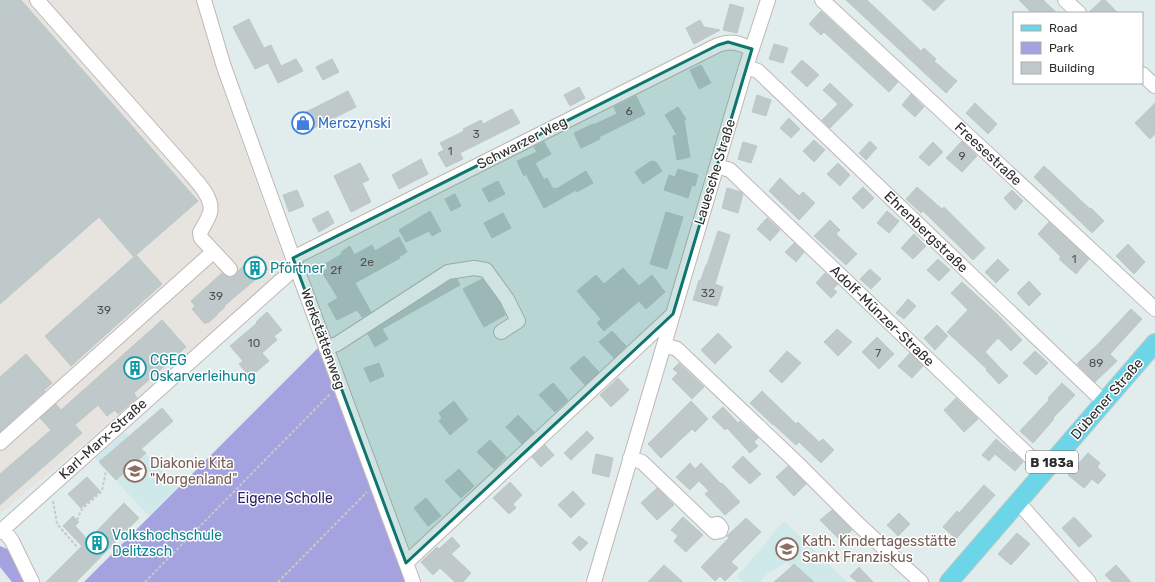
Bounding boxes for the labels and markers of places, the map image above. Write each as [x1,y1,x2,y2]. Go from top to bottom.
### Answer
shop icon: Merczynski [290,110,316,136]
place label: Merczynski [318,115,391,132]
building icon: Pförtner [242,255,268,281]
place label: Pförtner [270,260,325,277]
place label: CGEG Oskarverleihung [150,352,256,385]
building icon: CGEG Oskarverleihung [122,355,148,381]
place label: Diakonie Kita "Morgenland" [150,455,237,488]
school or university icon: Diakonie Kita "Morgenland" [122,458,148,484]
place label: Volkshochschule Delitzsch [112,527,222,560]
building icon: Volkshochschule Delitzsch [84,530,110,556]
place label: Kath. Kindertagesstätte Sankt Franziskus [802,533,956,566]
school or university icon: Kath. Kindertagesstätte Sankt Franziskus [774,536,800,562]

